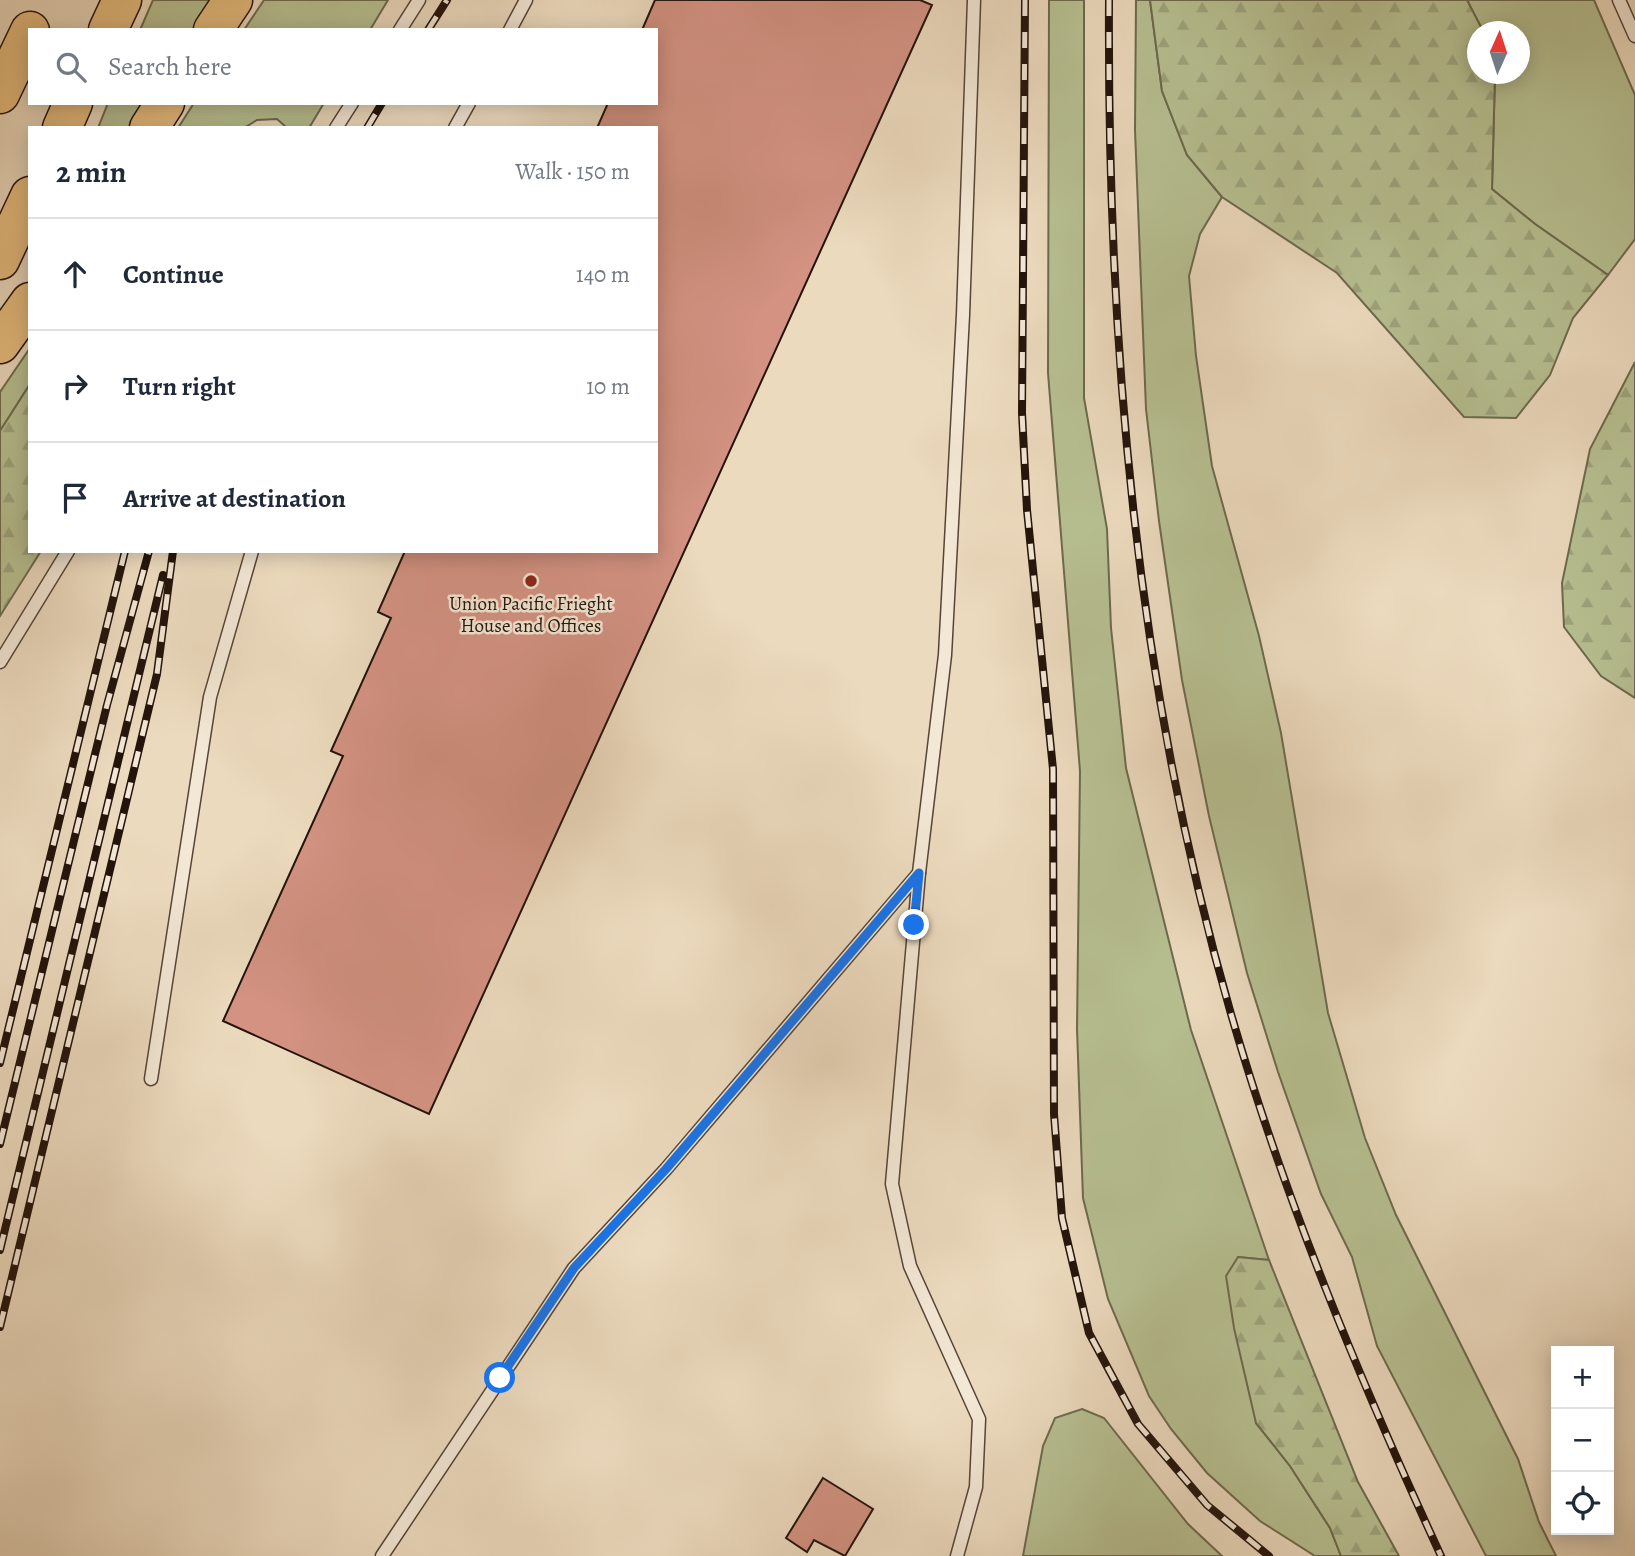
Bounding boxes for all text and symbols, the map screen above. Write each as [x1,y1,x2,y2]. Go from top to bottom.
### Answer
north arrow [1467,21,1530,84]
search box [28,28,658,105]
icon: search [52,48,90,86]
text: Search here [108,49,232,84]
text: 2 min [56,152,126,192]
text: Walk · 150 m [515,156,630,187]
icon: ahead [56,255,94,293]
text: Continue [123,257,224,292]
text: 140 m [576,259,630,290]
icon: right [56,367,94,405]
text: Turn right [123,369,236,404]
text: 10 m [586,371,630,402]
icon: arrive [56,479,94,517]
text: Arrive at destination [123,481,346,516]
marker: Union Pacific Frieght House and Offices [523,573,539,589]
place label: Union Pacific Frieght House and Offices [449,591,613,639]
route end [898,909,929,940]
map controls [1551,1346,1614,1535]
button: + [1551,1346,1614,1409]
route start [484,1362,515,1393]
button: − [1551,1409,1614,1472]
button: locate [1551,1472,1614,1535]

